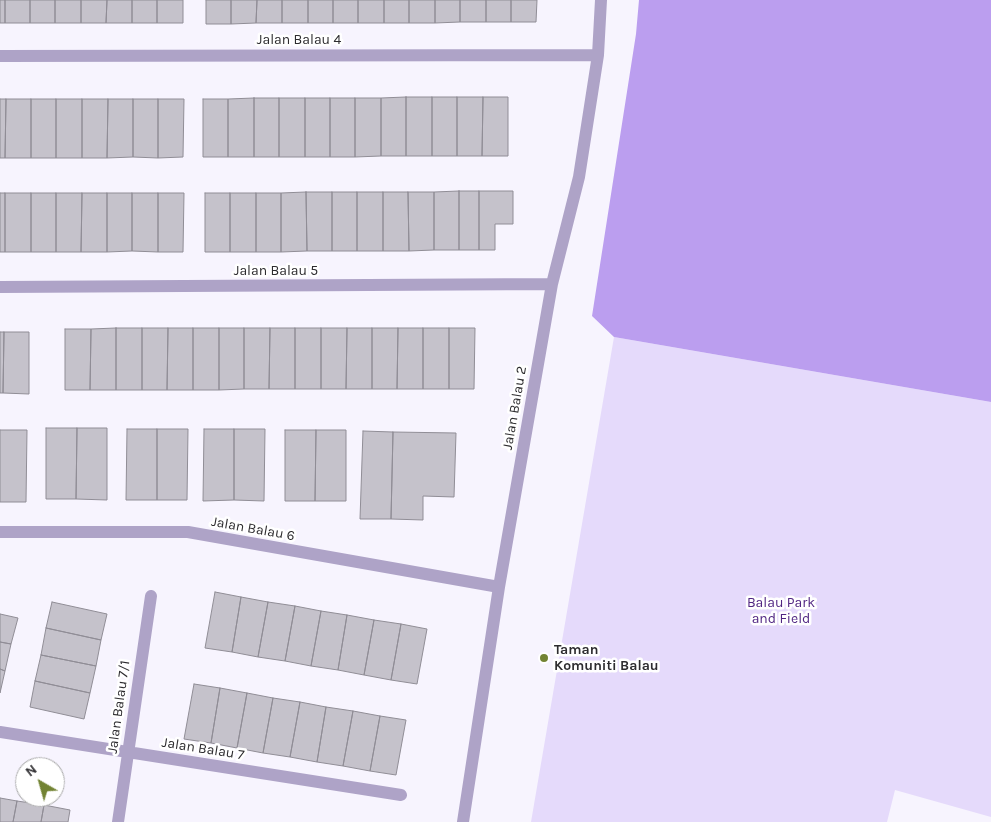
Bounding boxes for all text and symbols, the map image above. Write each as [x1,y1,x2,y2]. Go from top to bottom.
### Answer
street label: Jalan Balau 4 [257,32,341,48]
street label: Jalan Balau 5 [234,263,318,279]
street label: Jalan Balau 2 [499,365,531,451]
street label: Jalan Balau 6 [210,513,296,545]
park label: Balau Park and Field [747,595,815,628]
place label: Taman Komuniti Balau [554,642,659,674]
marker: Taman Komuniti Balau [538,652,550,664]
street label: Jalan Balau 7/1 [104,659,134,755]
street label: Jalan Balau 7 [161,734,245,764]
north arrow [15,757,65,807]
text: N [22,761,40,780]

